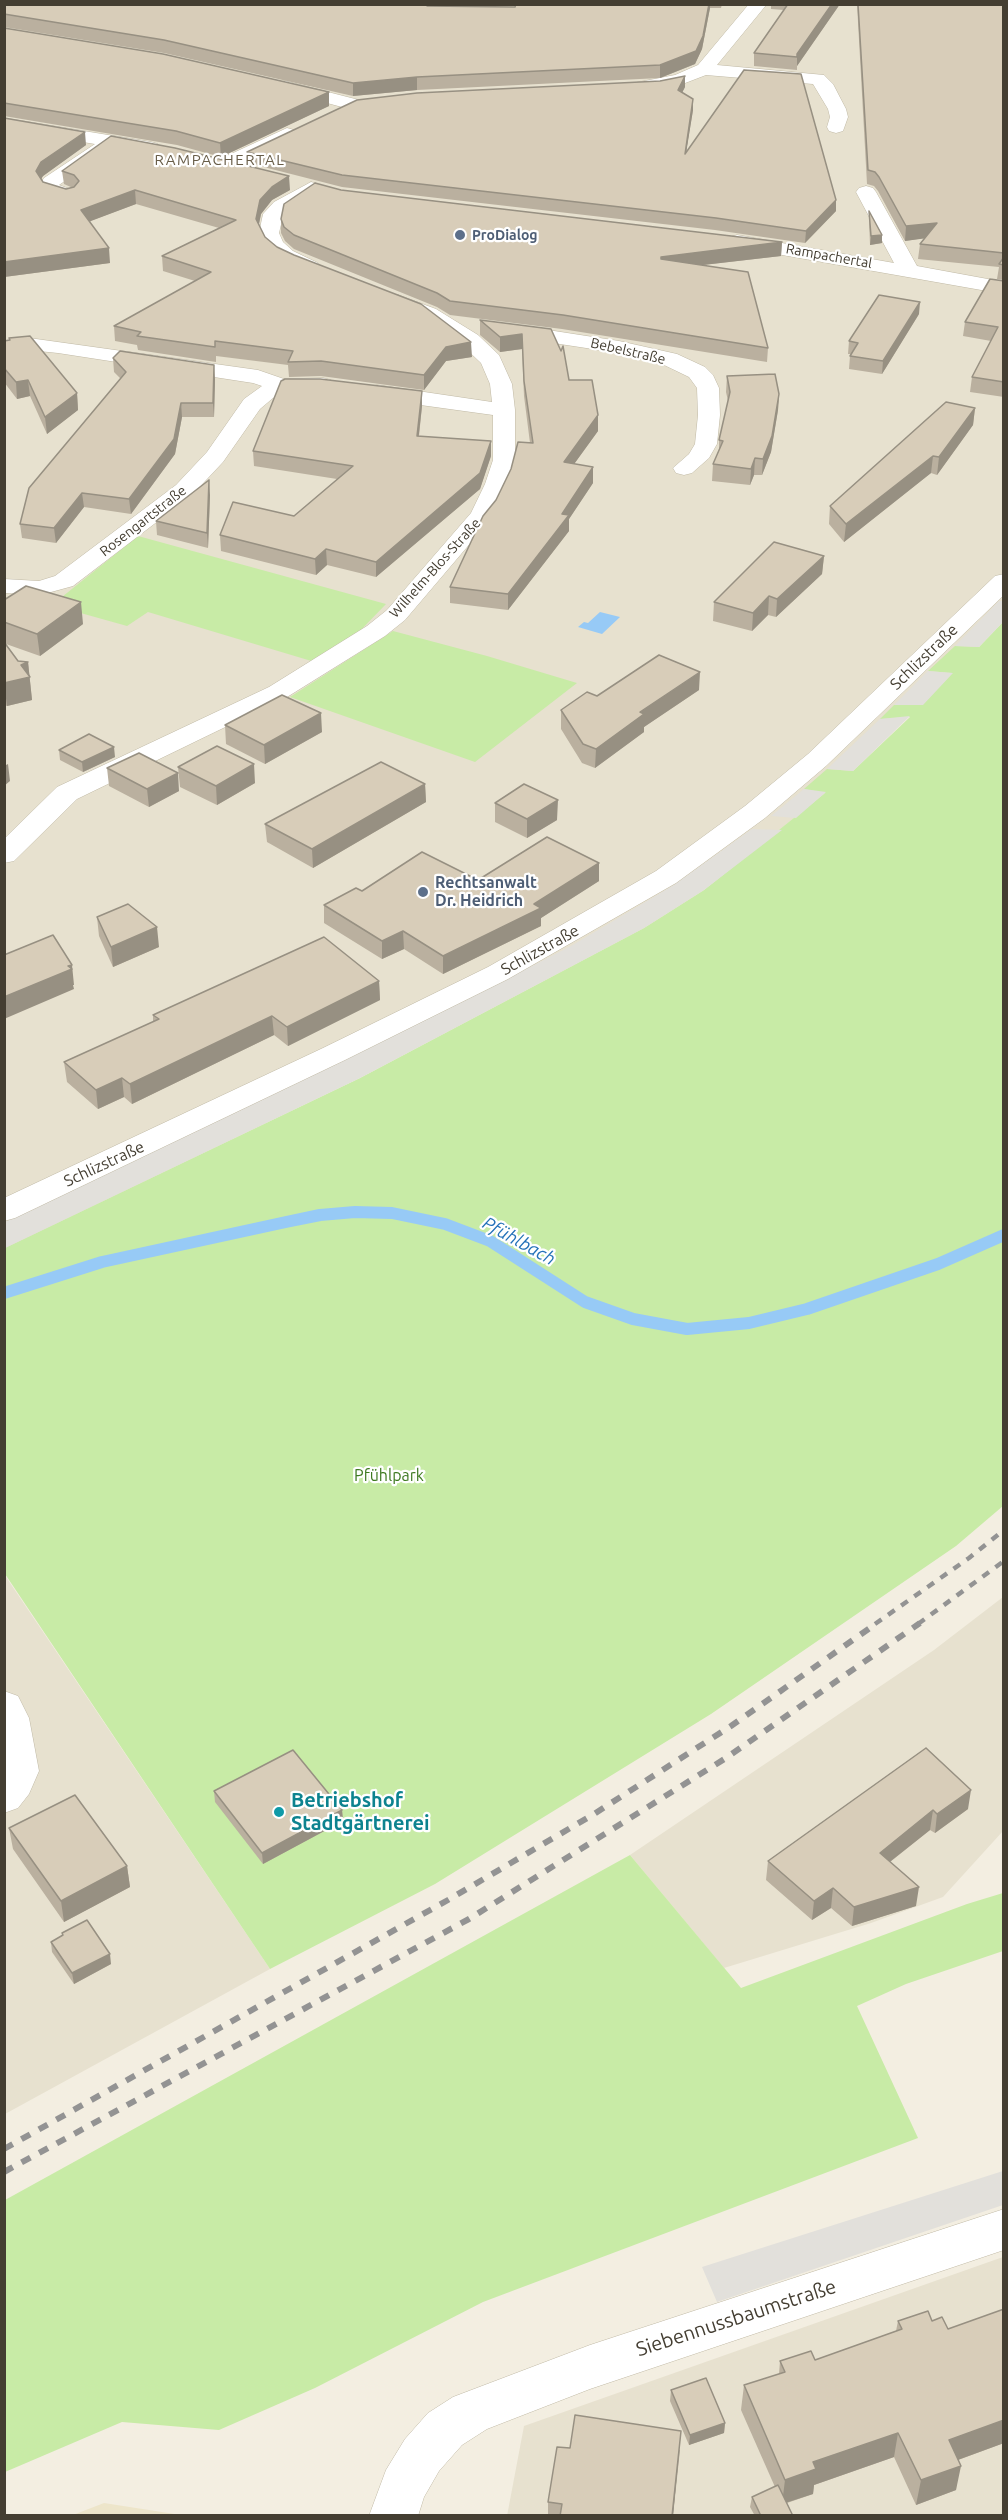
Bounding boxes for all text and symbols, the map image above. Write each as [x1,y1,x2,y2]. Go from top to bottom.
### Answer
district label: RAMPACHERTAL [155,151,285,169]
place label: ProDialog [472,227,538,243]
marker: ProDialog [453,228,467,242]
street label: Rampachertal [785,240,873,272]
street label: Bebelstraße [589,334,667,368]
street label: Rosengartstraße [96,482,190,560]
street label: Wilhelm-Blos-Straße [386,515,484,621]
street label: Schlizstraße [886,620,962,694]
place label: Rechtsanwalt Dr. Heidrich [435,873,537,911]
marker: Rechtsanwalt Dr. Heidrich [416,885,430,899]
street label: Schlizstraße [498,921,582,979]
street label: Schlizstraße [61,1137,147,1191]
water label: Pfühlbach [479,1212,559,1270]
park label: Pfühlpark [354,1466,424,1486]
place label: Betriebshof Stadtgärtnerei [291,1788,430,1835]
marker: Betriebshof Stadtgärtnerei [272,1805,286,1819]
street label: Siebennussbaumstraße [633,2274,839,2362]

